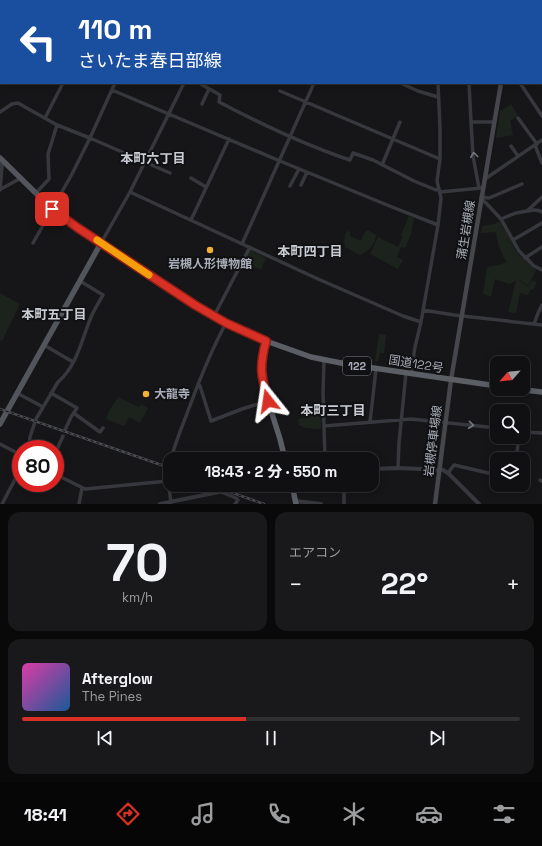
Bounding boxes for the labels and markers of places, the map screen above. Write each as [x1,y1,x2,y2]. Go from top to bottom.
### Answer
pin [35,192,69,226]
marker: 岩槻人形博物館 [205,245,215,255]
place label: 岩槻人形博物館 [168,256,252,272]
place label: 大龍寺 [154,386,190,402]
marker: 大龍寺 [141,389,151,399]

